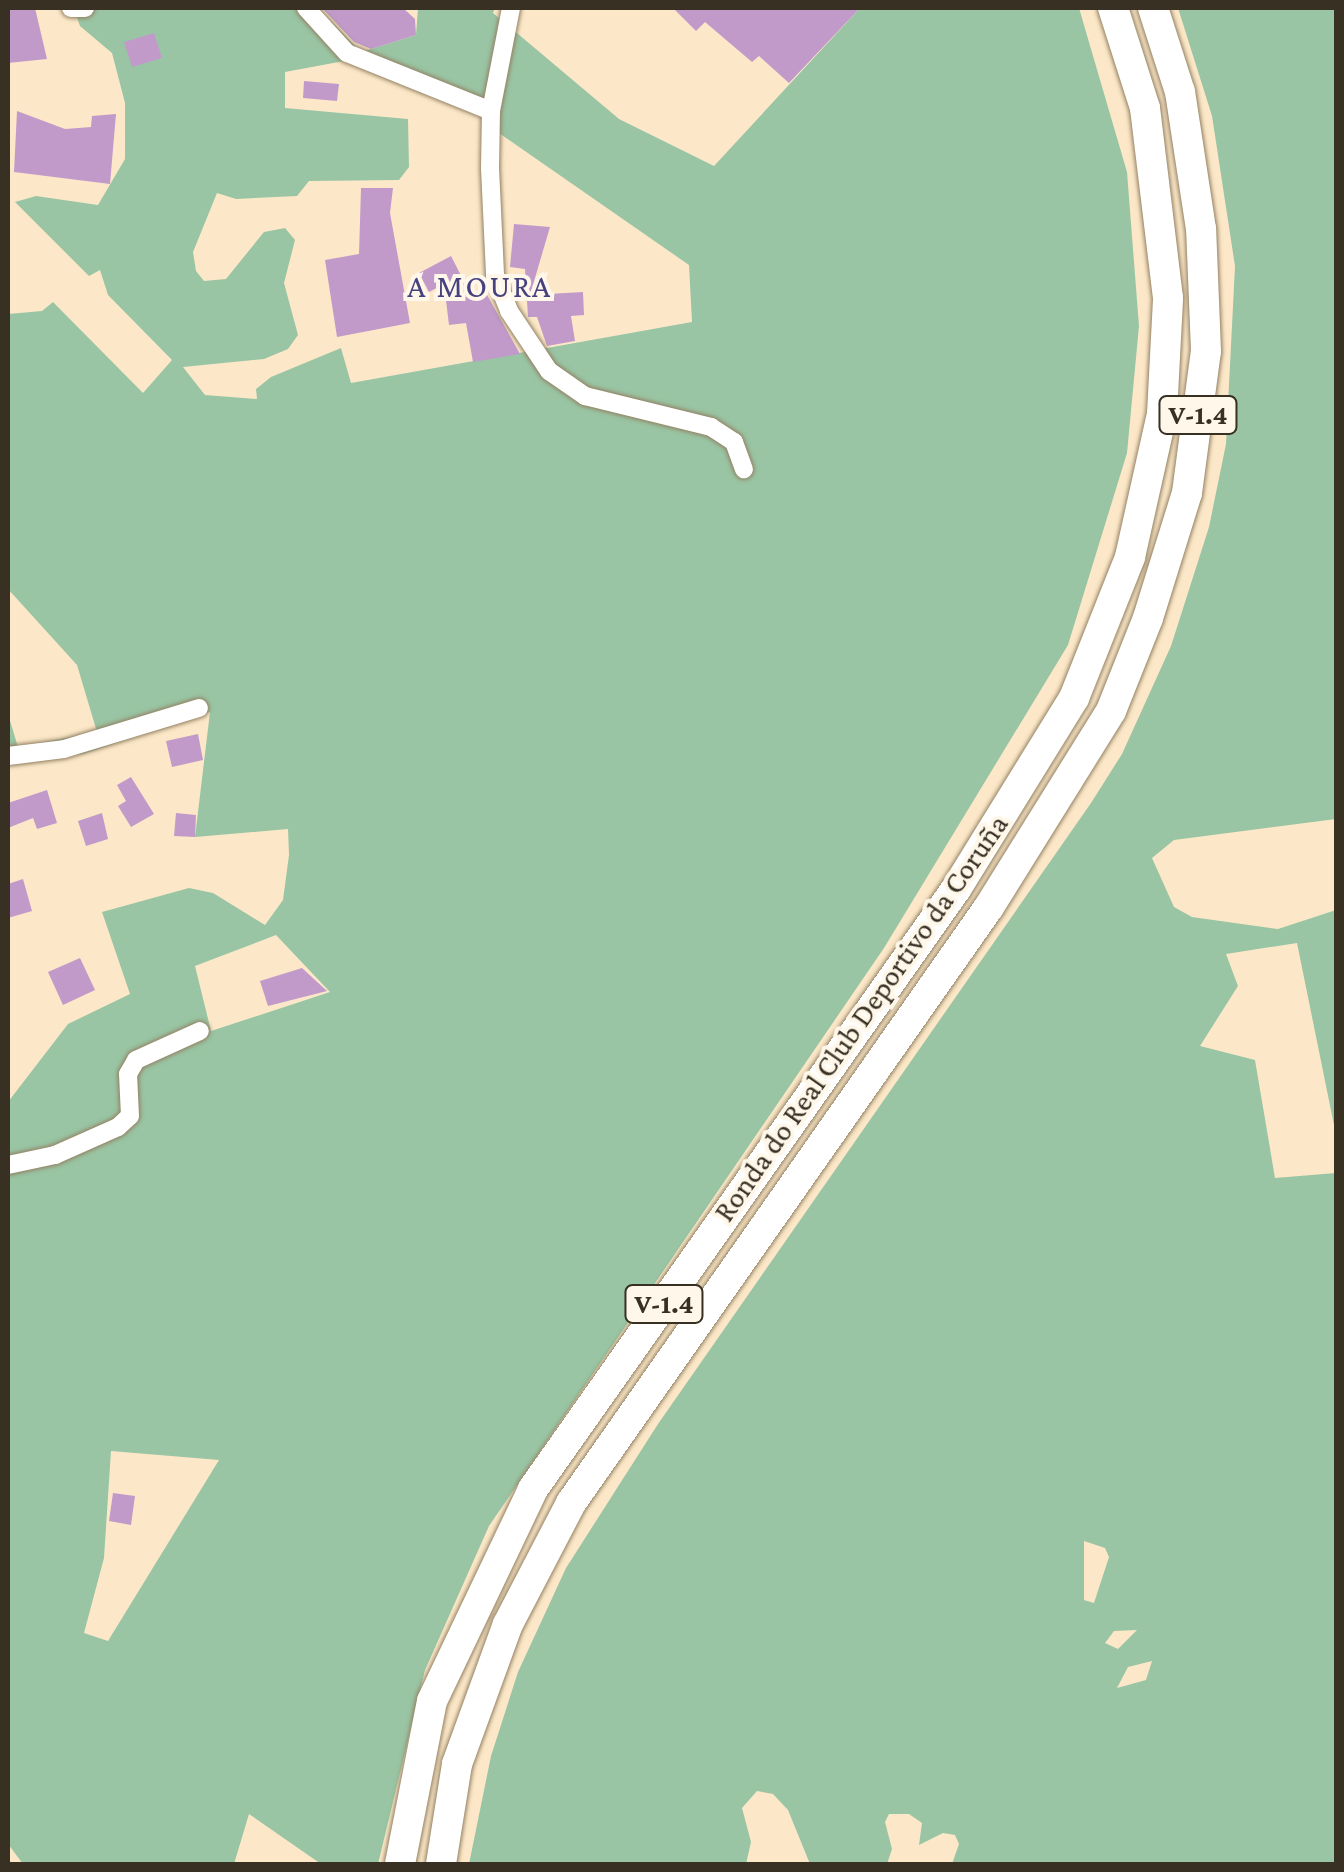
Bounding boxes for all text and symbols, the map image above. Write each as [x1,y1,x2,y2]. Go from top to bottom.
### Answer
district label: A MOURA [407,267,553,305]
road number: V-1.4 [1158,392,1238,438]
street label: Ronda do Real Club Deportivo da Coruña [706,807,1016,1229]
road number: V-1.4 [624,1281,704,1327]

